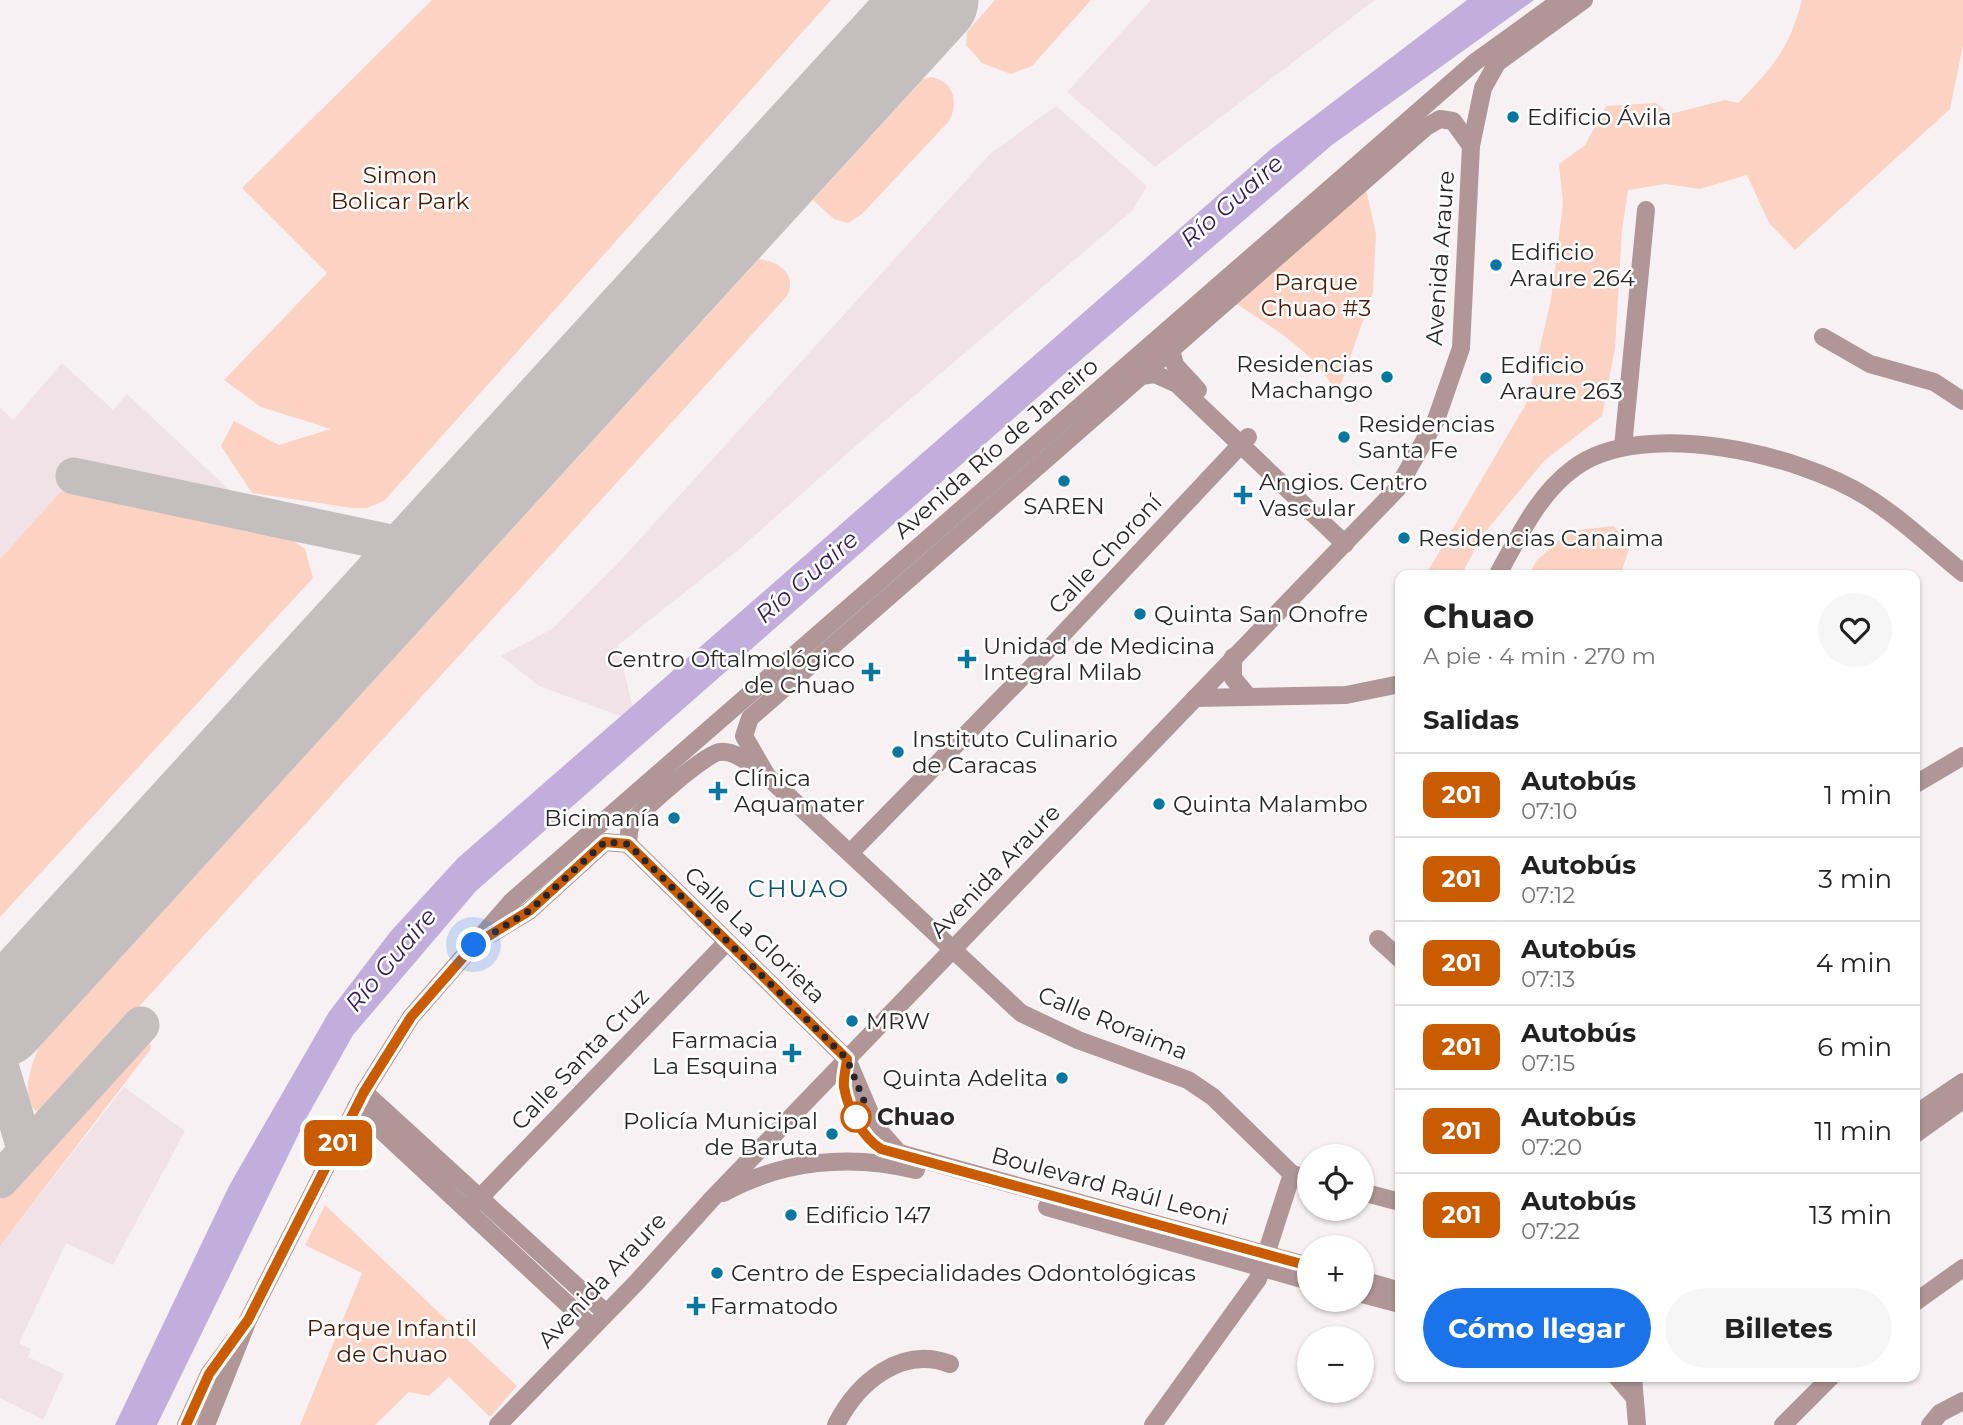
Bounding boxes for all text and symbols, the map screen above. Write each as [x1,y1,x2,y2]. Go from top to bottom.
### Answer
place label: Edificio Ávila [1527,103,1672,131]
marker: Edificio Ávila [1505,109,1521,125]
water label: Río Guaire [1174,148,1289,253]
park label: Simon Bolicar Park [331,161,469,215]
street label: Avenida Araure [1420,170,1460,346]
place label: Edificio Araure 264 [1510,238,1635,292]
marker: Edificio Araure 264 [1488,257,1504,273]
park label: Parque Chuao #3 [1261,268,1371,322]
place label: Residencias Machango [1236,350,1373,404]
place label: Edificio Araure 263 [1500,351,1623,405]
street label: Avenida Río de Janeiro [888,352,1104,544]
marker: Residencias Machango [1379,369,1395,385]
marker: Edificio Araure 263 [1478,370,1494,386]
place label: Residencias Santa Fe [1358,410,1495,464]
marker: Residencias Santa Fe [1336,429,1352,445]
place label: Angios. Centro Vascular [1259,468,1427,522]
marker: SAREN [1056,473,1072,489]
marker: Angios. Centro Vascular [1233,485,1253,505]
street label: Calle Choroní [1042,488,1168,620]
place label: SAREN [1023,492,1105,520]
water label: Río Guaire [749,524,864,629]
place label: Residencias Canaima [1418,524,1664,552]
marker: Residencias Canaima [1396,530,1412,546]
button: heart [1818,593,1892,667]
text: Chuao [1423,596,1534,636]
place label: Quinta San Onofre [1154,600,1368,628]
marker: Quinta San Onofre [1132,606,1148,622]
place label: Unidad de Medicina Integral Milab [983,632,1215,686]
text: A pie · 4 min · 270 m [1423,642,1656,670]
place label: Centro Oftalmológico de Chuao [607,645,855,699]
marker: Unidad de Medicina Integral Milab [957,649,977,669]
marker: Centro Oftalmológico de Chuao [861,662,881,682]
text: Salidas [1423,704,1519,736]
place label: Instituto Culinario de Caracas [912,725,1118,779]
marker: Instituto Culinario de Caracas [890,744,906,760]
place label: Clínica Aquamater [734,764,865,818]
text: Autobús [1521,765,1636,797]
text: 1 min [1824,779,1892,811]
text: 201 [1442,780,1481,809]
marker: Clínica Aquamater [708,781,728,801]
place label: Quinta Malambo [1173,790,1368,818]
marker: Quinta Malambo [1151,796,1167,812]
text: 07:10 [1521,797,1578,825]
street label: Avenida Araure [924,798,1066,944]
place label: Bicimanía [544,804,660,832]
marker: Bicimanía [666,810,682,826]
text: Autobús [1521,849,1636,881]
street label: Calle La Glorieta [679,861,831,1009]
text: 3 min [1818,863,1892,895]
text: 201 [1442,864,1481,893]
district label: CHUAO [748,874,850,903]
text: 07:12 [1521,881,1575,909]
water label: Río Guaire [339,902,442,1017]
your location [456,927,491,962]
text: Autobús [1521,933,1636,965]
text: 4 min [1816,947,1892,979]
text: 201 [1442,948,1481,977]
text: 07:13 [1521,965,1575,993]
street label: Calle Roraima [1034,980,1192,1066]
street label: Calle Santa Cruz [505,982,655,1136]
place label: MRW [866,1007,930,1035]
marker: MRW [844,1013,860,1029]
text: Autobús [1521,1017,1636,1049]
place label: Farmacia La Esquina [652,1026,778,1080]
text: 6 min [1817,1031,1892,1063]
text: 201 [1442,1032,1481,1061]
marker: Farmacia La Esquina [784,1045,800,1061]
text: 07:15 [1521,1049,1575,1077]
place label: Quinta Adelita [883,1064,1048,1092]
marker: Quinta Adelita [1054,1070,1070,1086]
text: Autobús [1521,1101,1636,1133]
marker: Chuao [841,1102,871,1132]
place label: Chuao [877,1103,955,1131]
place label: Policía Municipal de Baruta [623,1107,818,1161]
text: 11 min [1814,1115,1892,1147]
text: 201 [1442,1116,1481,1145]
line badge: 201 [298,1120,378,1166]
marker: Policía Municipal de Baruta [824,1126,840,1142]
text: 201 [318,1128,358,1157]
text: 07:20 [1521,1133,1582,1161]
street label: Boulevard Raúl Leoni [988,1141,1232,1231]
map controls [1297,1144,1374,1403]
button: locate [1297,1144,1374,1221]
text: Autobús [1521,1185,1636,1217]
text: 13 min [1809,1199,1892,1231]
text: 201 [1442,1200,1481,1229]
place label: Edificio 147 [805,1201,931,1229]
street label: Avenida Araure [532,1206,672,1354]
marker: Edificio 147 [783,1207,799,1223]
text: 07:22 [1521,1217,1580,1245]
button: + [1297,1235,1374,1312]
place label: Centro de Especialidades Odontológicas [731,1259,1196,1287]
marker: Centro de Especialidades Odontológicas [709,1265,725,1281]
button: Cómo llegar [1423,1288,1651,1368]
button: Billetes [1665,1288,1892,1368]
place label: Farmatodo [710,1292,838,1320]
marker: Farmatodo [688,1298,704,1314]
park label: Parque Infantil de Chuao [307,1314,477,1368]
button: − [1297,1326,1374,1403]

